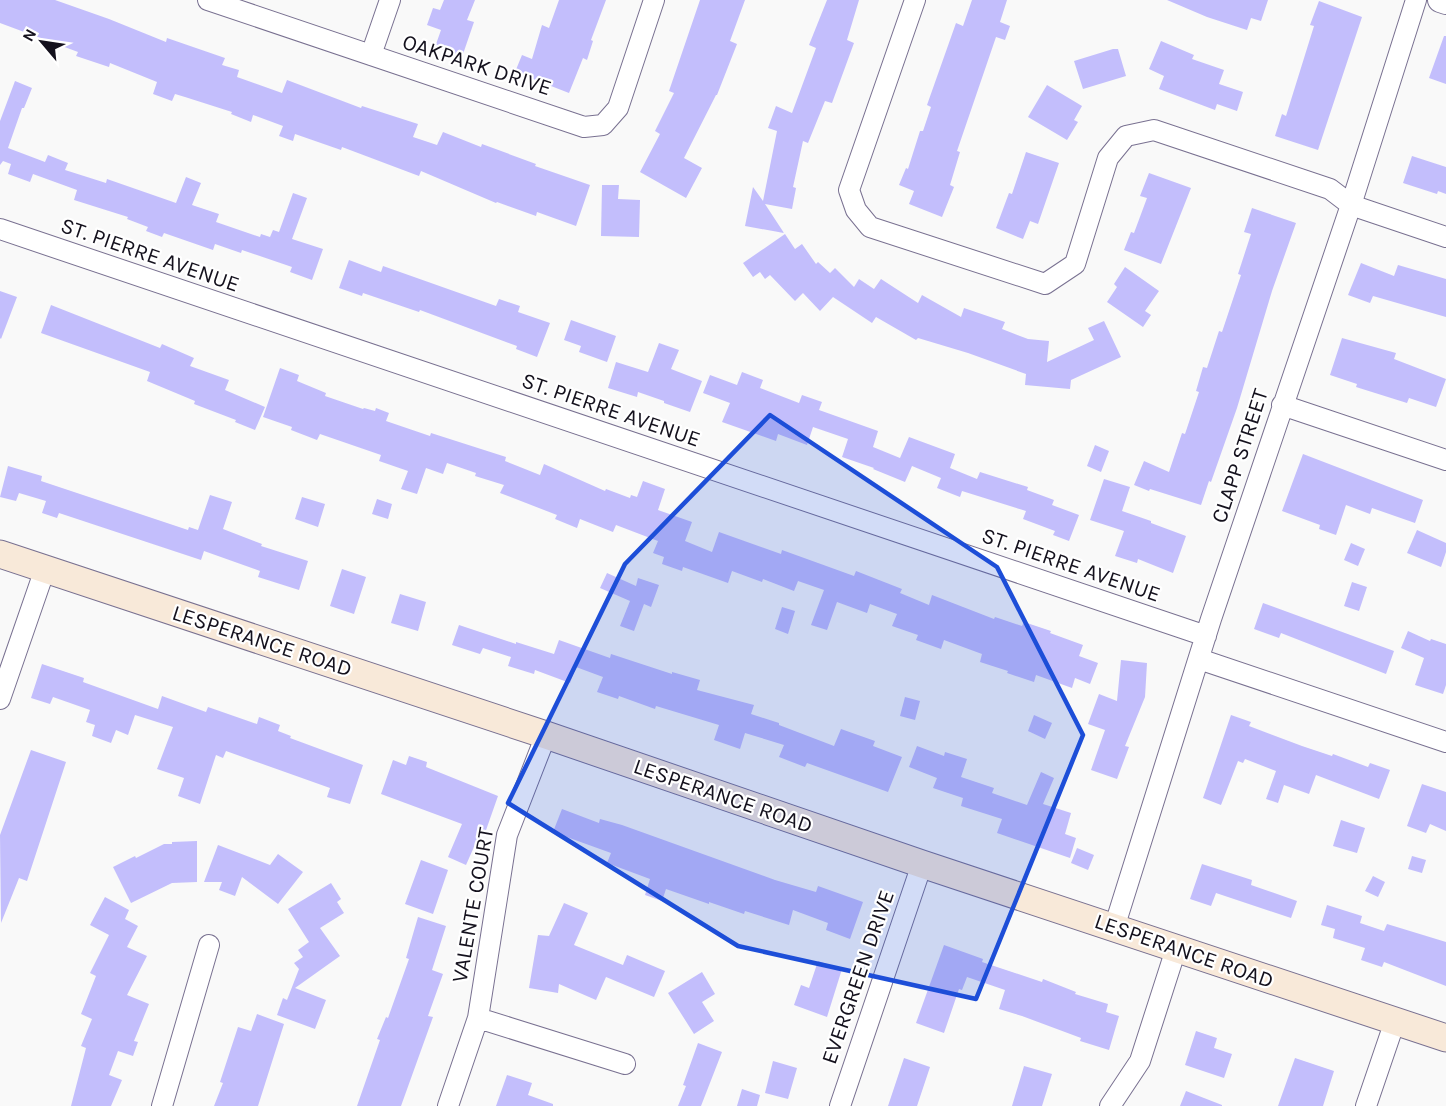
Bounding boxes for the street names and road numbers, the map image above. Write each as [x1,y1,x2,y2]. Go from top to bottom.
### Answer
street label: OAKPARK DRIVE [399,29,555,101]
street label: ST. PIERRE AVENUE [57,212,243,298]
street label: ST. PIERRE AVENUE [518,367,704,453]
street label: CLAPP STREET [1206,386,1274,526]
street label: ST. PIERRE AVENUE [978,522,1164,608]
street label: LESPERANCE ROAD [169,600,355,682]
street label: LESPERANCE ROAD [630,753,816,839]
street label: VALENTE COURT [447,825,499,985]
street label: EVERGREEN DRIVE [816,887,900,1067]
street label: LESPERANCE ROAD [1091,908,1277,994]

